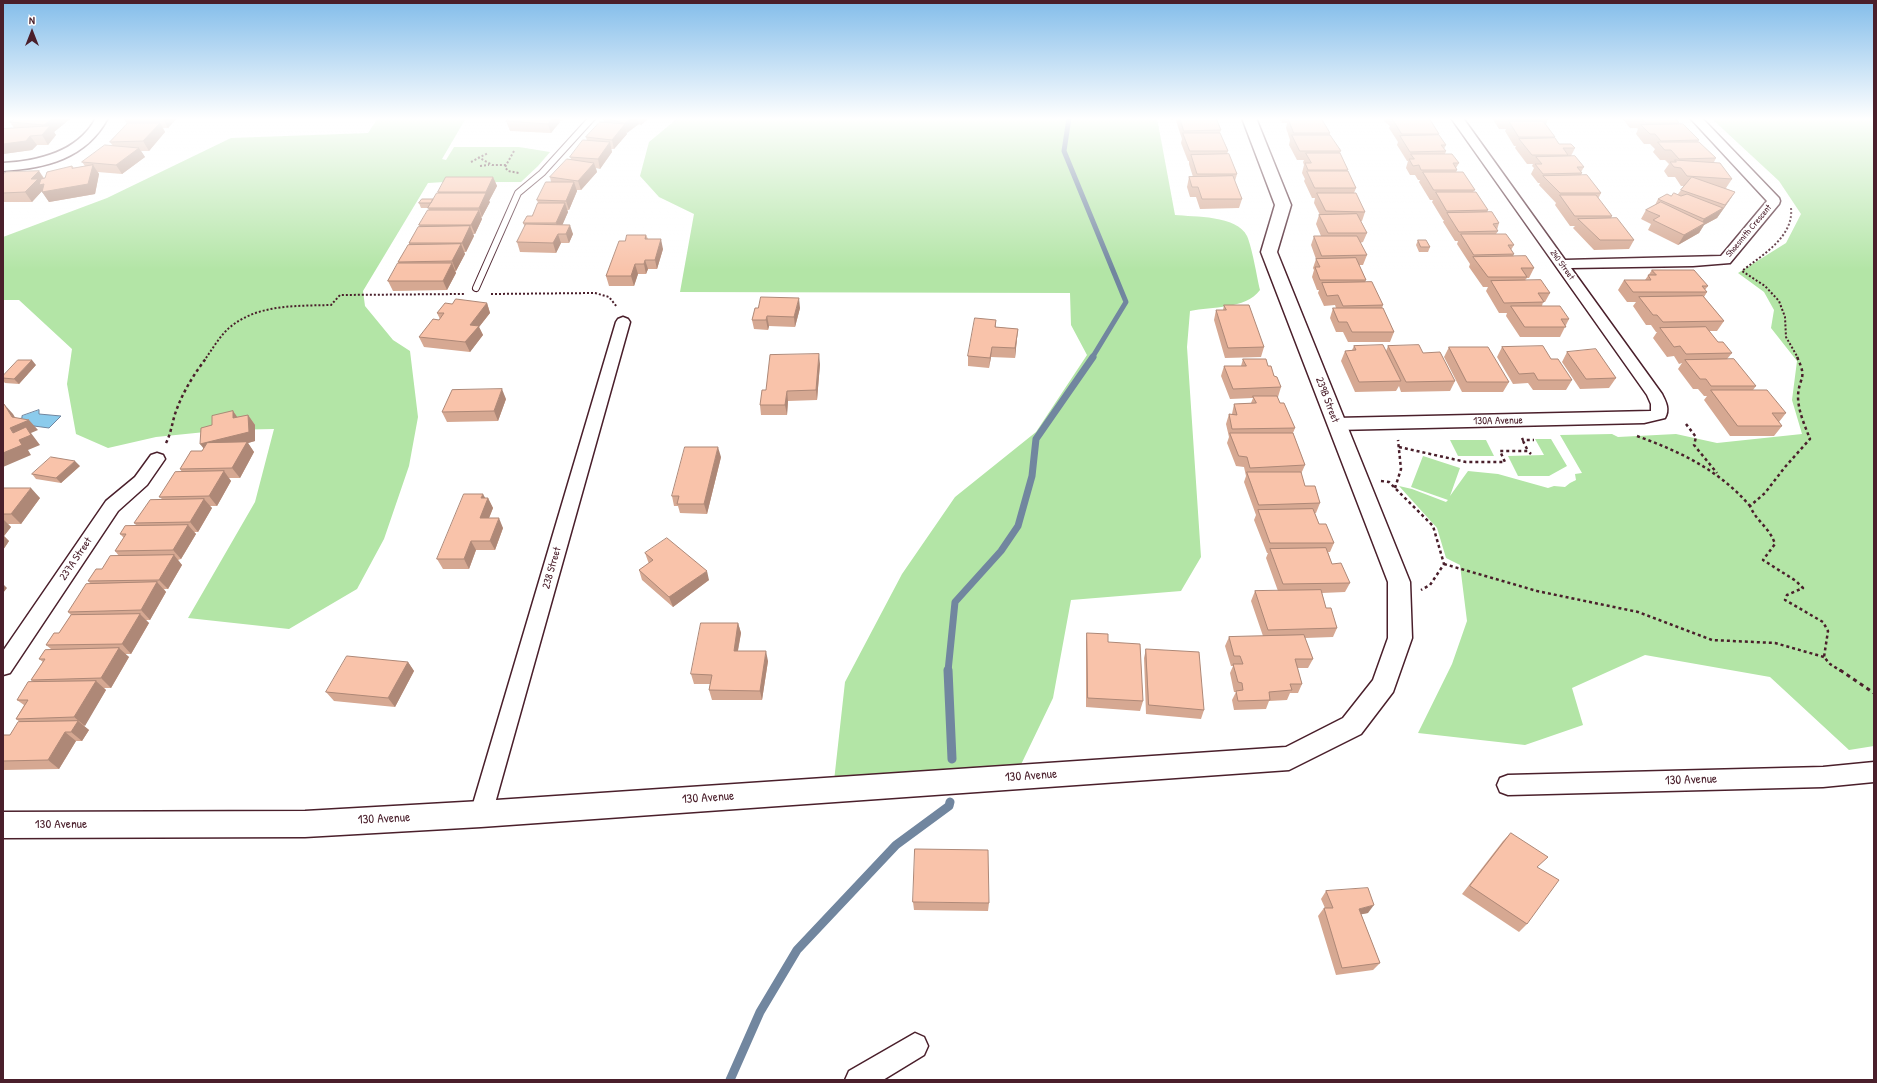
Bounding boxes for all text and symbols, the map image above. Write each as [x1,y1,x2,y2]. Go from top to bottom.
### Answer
north arrow [12,12,52,52]
text: N [29,13,35,27]
street label: Shoesmith Crescent [1724,202,1774,260]
street label: 240 Street [1547,248,1577,282]
street label: 239B Street [1312,375,1342,425]
street label: 130A Avenue [1473,414,1523,428]
street label: 237A Street [57,535,95,583]
street label: 238 Street [540,546,564,590]
street label: 130 Avenue [1004,766,1058,786]
street label: 130 Avenue [1665,771,1717,789]
street label: 130 Avenue [681,788,735,808]
street label: 130 Avenue [357,810,411,828]
street label: 130 Avenue [35,817,87,833]

